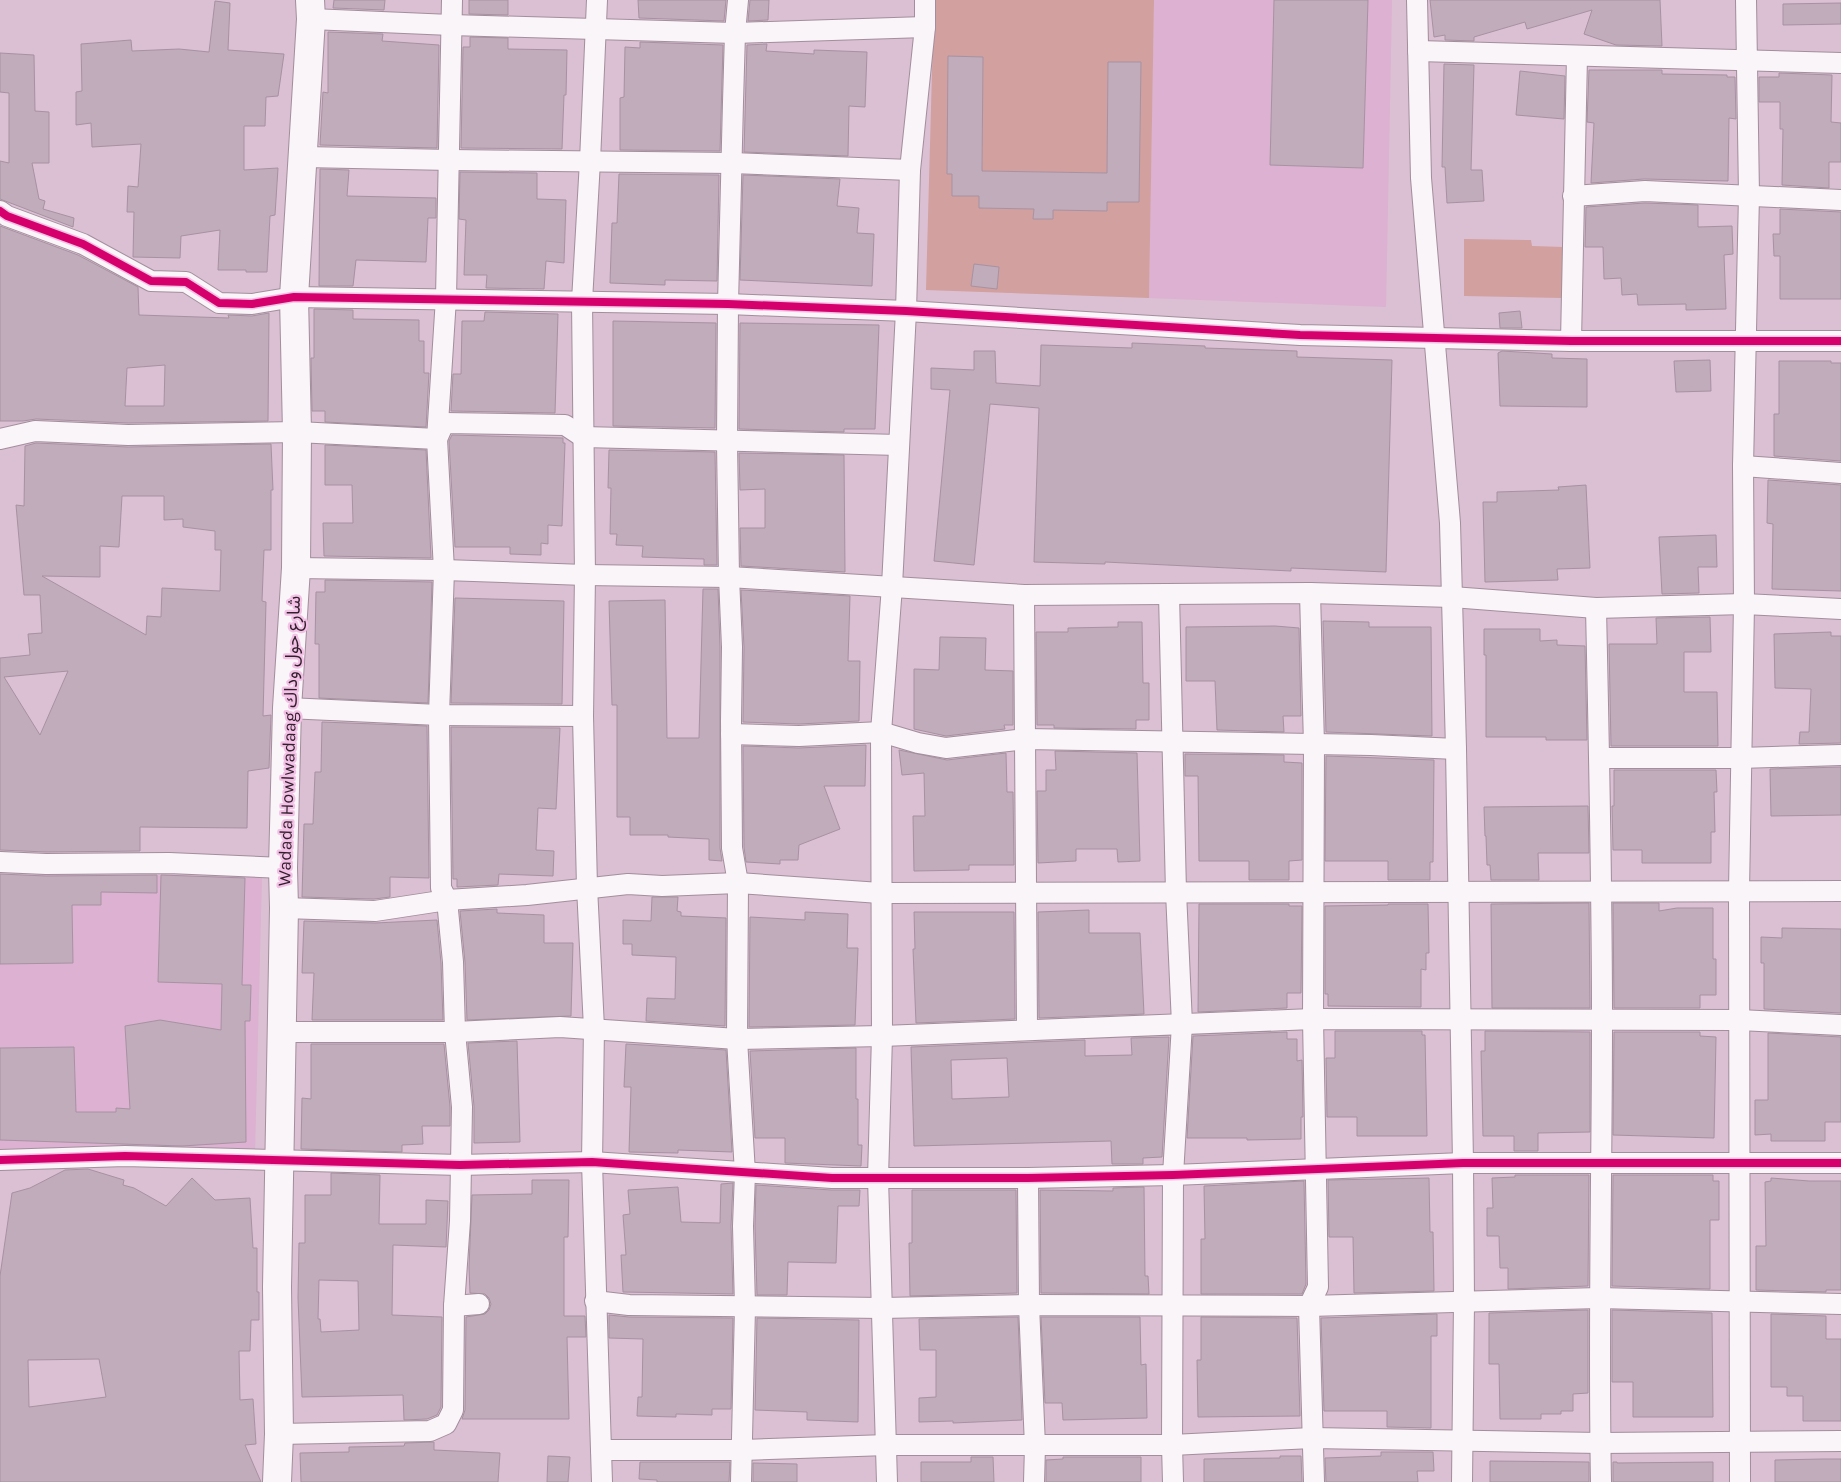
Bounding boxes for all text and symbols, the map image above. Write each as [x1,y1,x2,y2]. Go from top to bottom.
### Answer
street label: Wadada Howlwadaag شارع حول وداك [273,595,308,887]

